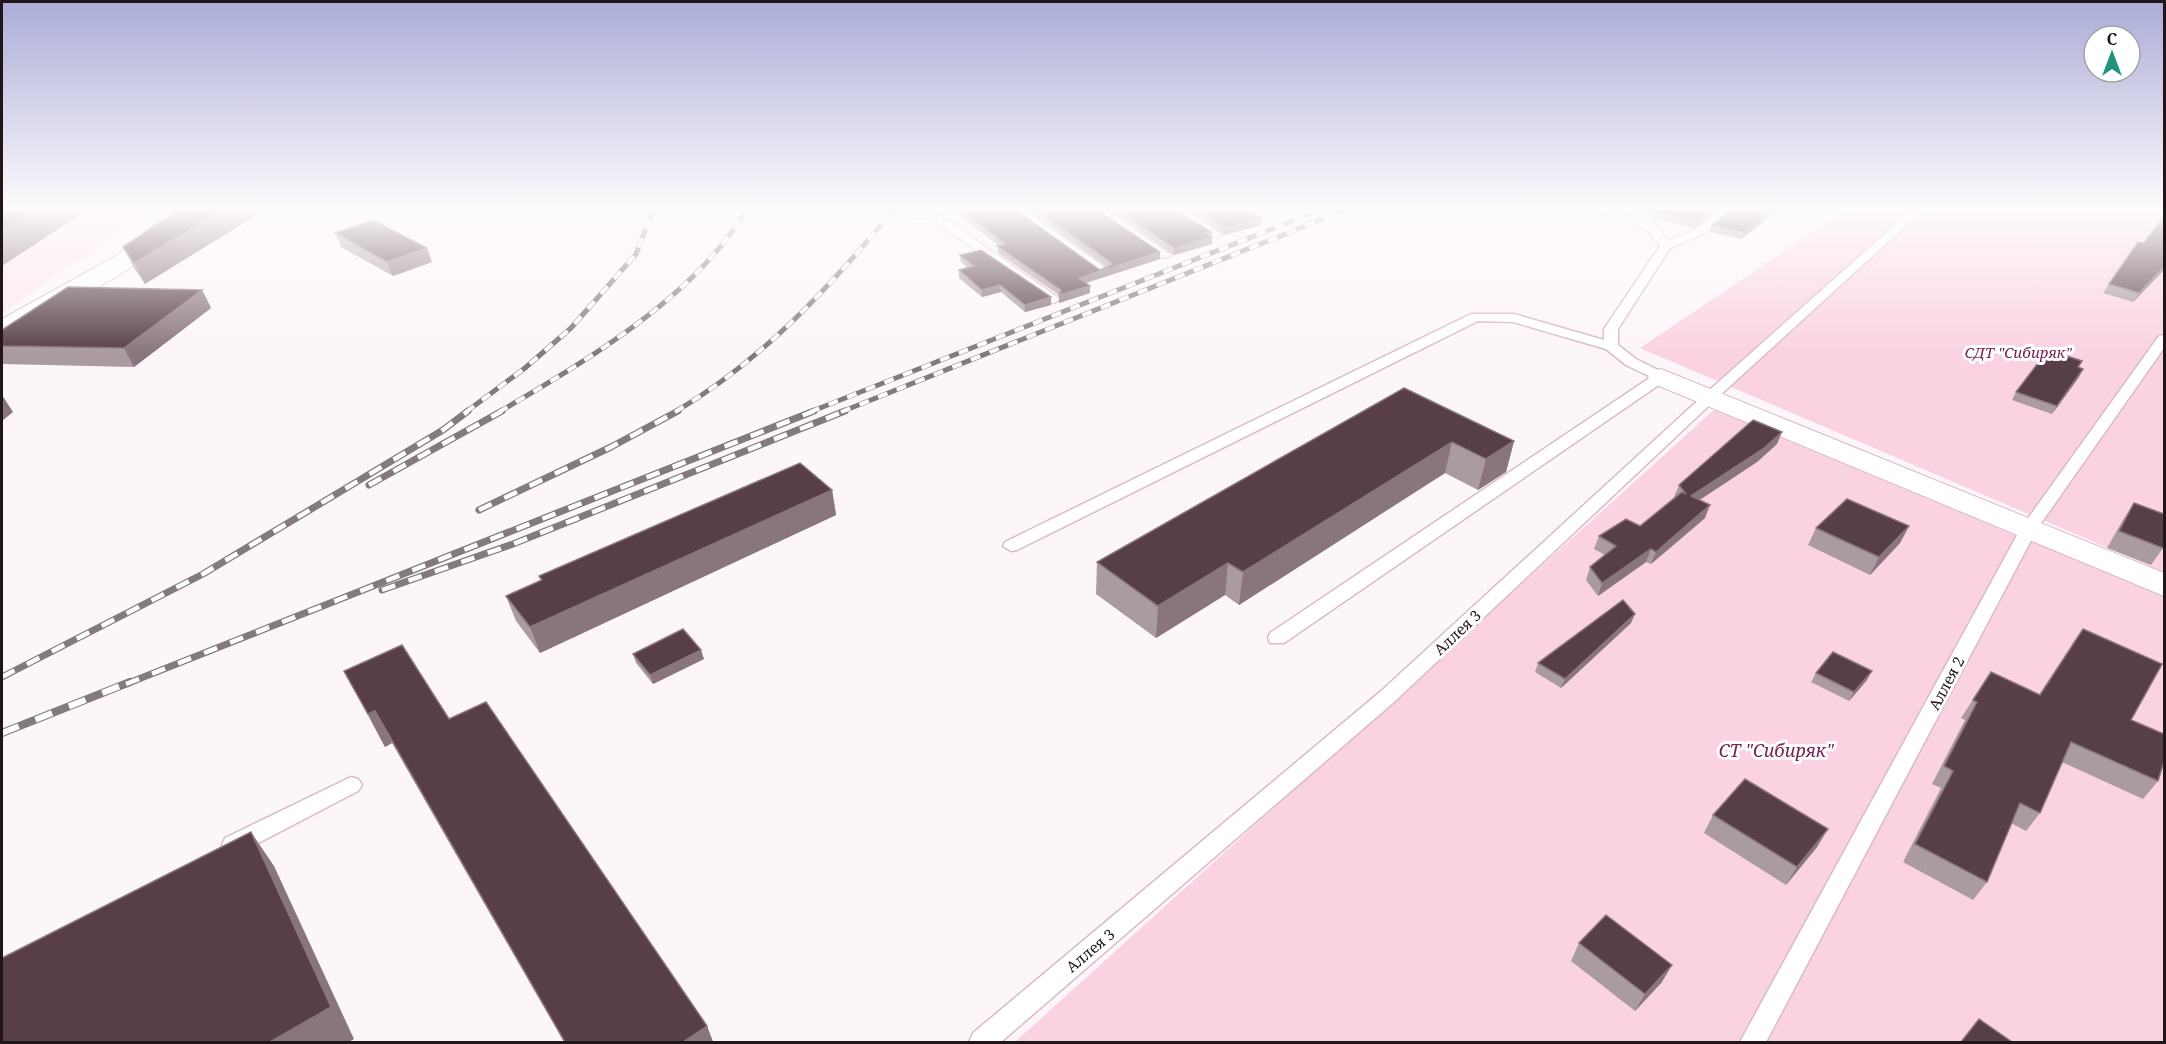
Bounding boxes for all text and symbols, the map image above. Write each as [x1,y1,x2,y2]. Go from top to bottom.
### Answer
north arrow [2082,24,2142,84]
text: С [2107,28,2117,50]
park label: СДТ "Сибиряк" [1964,342,2072,362]
street label: Аллея 3 [1429,605,1485,659]
street label: Аллея 2 [1924,653,1968,713]
park label: СТ "Сибиряк" [1718,738,1835,762]
street label: Аллея 3 [1061,924,1119,976]

